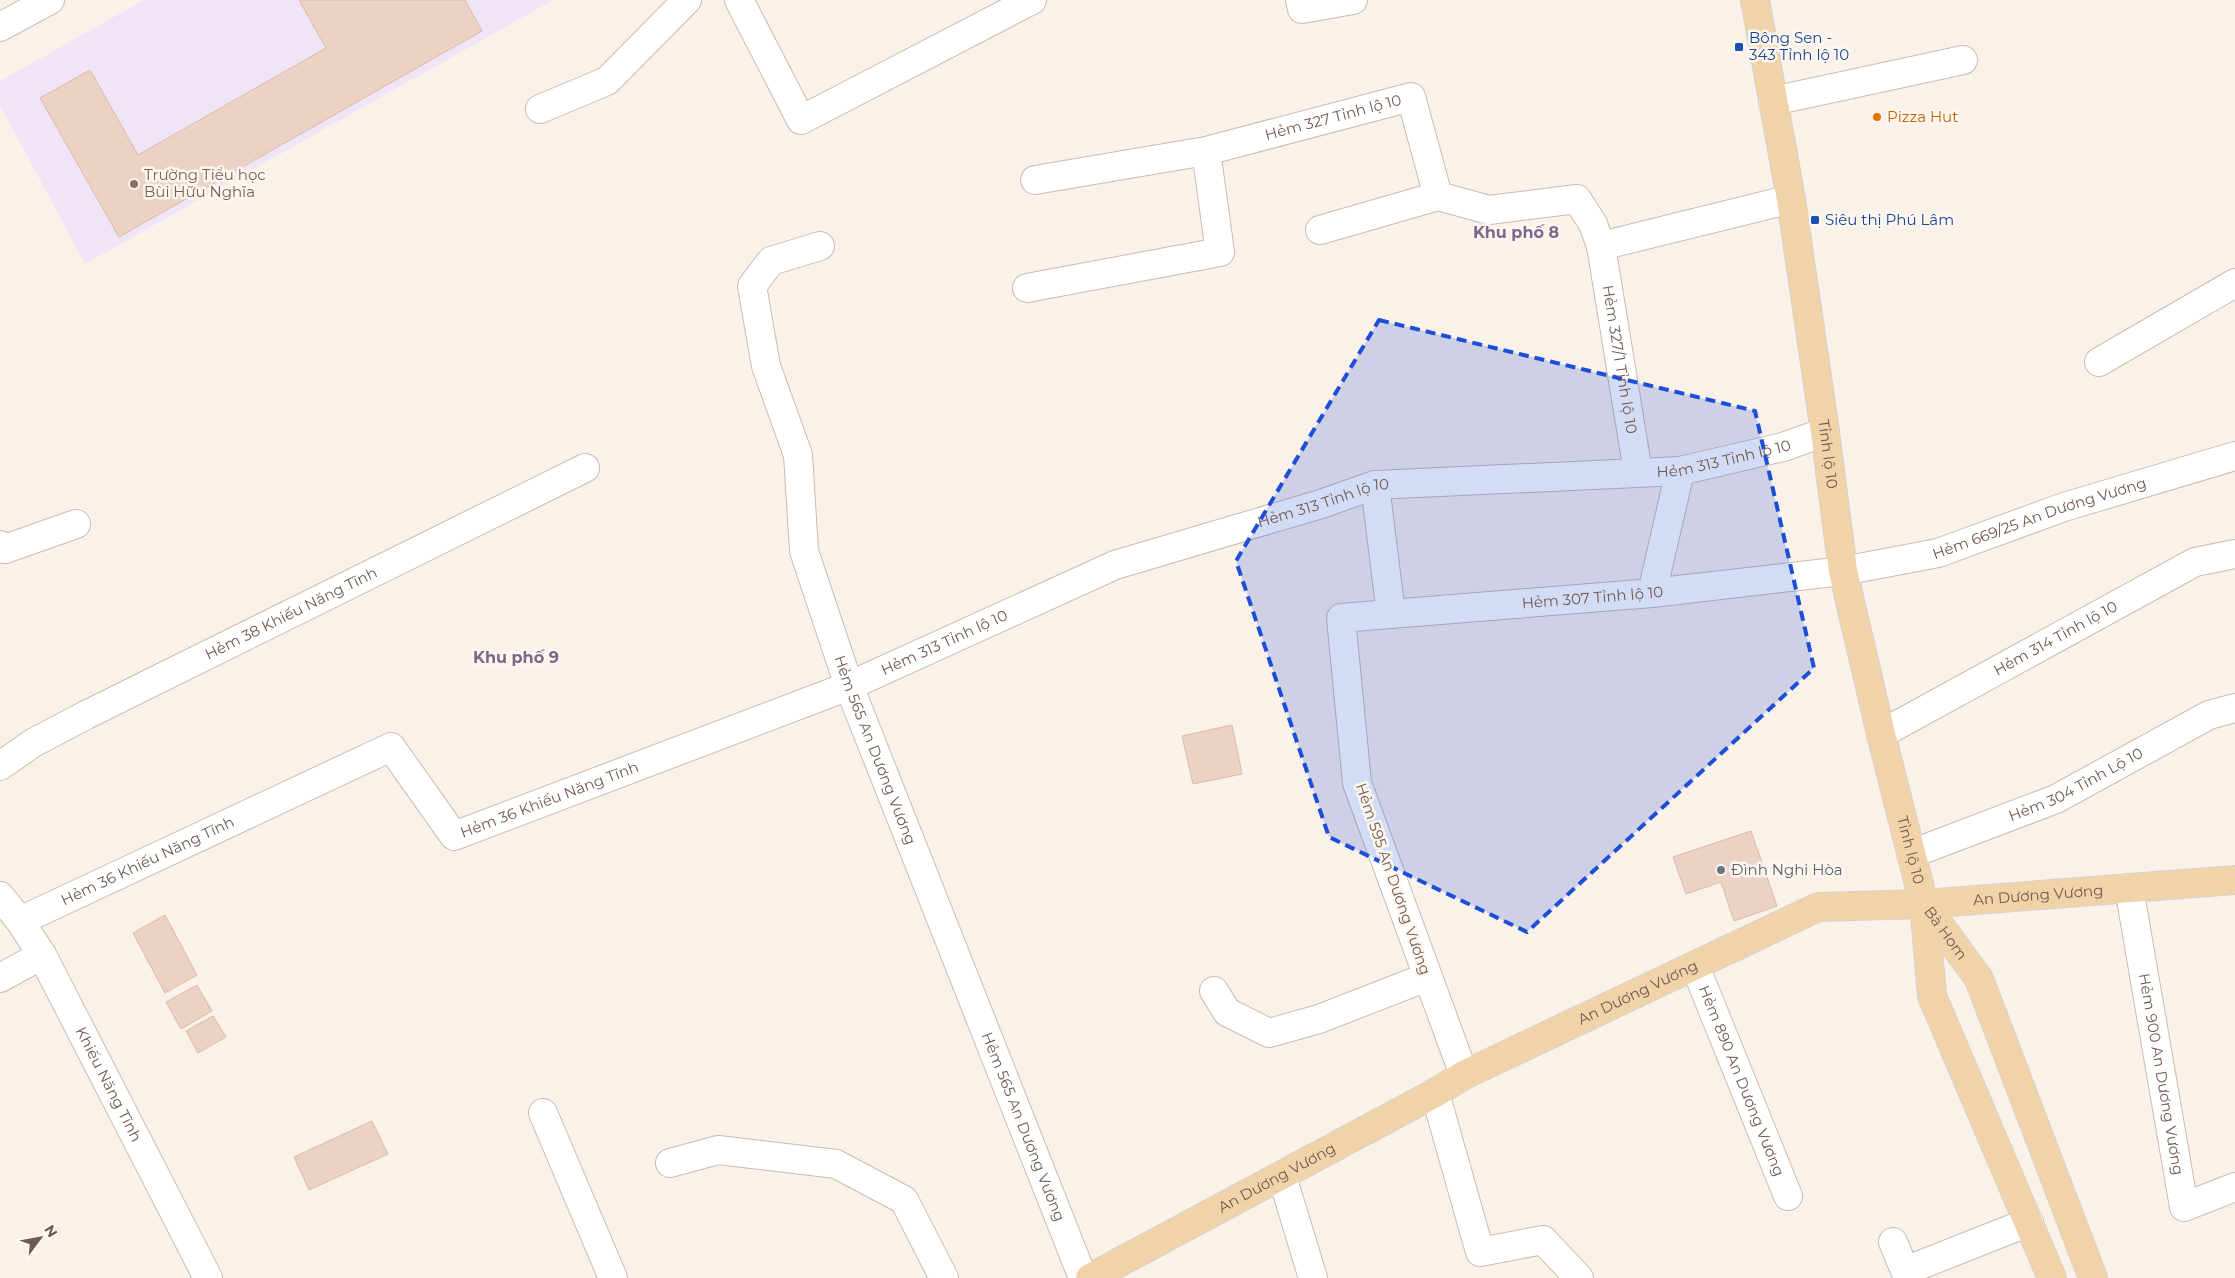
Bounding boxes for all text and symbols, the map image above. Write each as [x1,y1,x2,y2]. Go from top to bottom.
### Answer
place label: Bông Sen - 343 Tỉnh lộ 10 [1749,28,1849,64]
marker: Bông Sen - 343 Tỉnh lộ 10 [1733,41,1745,53]
street label: Hẻm 327 Tỉnh lộ 10 [1263,90,1403,144]
place label: Pizza Hut [1887,107,1958,126]
marker: Pizza Hut [1871,111,1883,123]
place label: Trường Tiểu học Bùi Hữu Nghĩa [144,165,266,201]
marker: Trường Tiểu học Bùi Hữu Nghĩa [128,178,140,190]
place label: Siêu thị Phú Lâm [1825,210,1954,229]
marker: Siêu thị Phú Lâm [1809,214,1821,226]
district label: Khu phố 8 [1473,223,1559,242]
street label: Hẻm 327/1 Tỉnh lộ 10 [1599,284,1642,435]
street label: Tỉnh lộ 10 [1814,418,1842,490]
street label: Hẻm 313 Tỉnh lộ 10 [1656,435,1793,481]
street label: Hẻm 669/25 An Dương Vương [1930,473,2149,563]
street label: Hẻm 313 Tỉnh lộ 10 [1255,474,1389,531]
street label: Hẻm 38 Khiếu Năng Tĩnh [202,562,380,664]
street label: Hẻm 307 Tỉnh lộ 10 [1521,582,1664,612]
street label: Hẻm 314 Tỉnh lộ 10 [1990,596,2121,680]
street label: Hẻm 313 Tỉnh lộ 10 [878,605,1010,679]
district label: Khu phố 9 [473,648,559,667]
street label: Hẻm 565 An Dương Vương [830,653,921,847]
street label: Hẻm 304 Tỉnh Lộ 10 [2006,743,2146,825]
street label: Hẻm 36 Khiếu Năng Tĩnh [457,757,641,842]
street label: Hẻm 595 An Dương Vương [1352,780,1435,977]
street label: Hẻm 36 Khiếu Năng Tĩnh [58,812,237,909]
street label: Tỉnh lộ 10 [1893,814,1929,886]
place label: Đình Nghi Hòa [1731,860,1843,879]
marker: Đình Nghi Hòa [1715,864,1727,876]
street label: An Dương Vương [1972,880,2104,909]
street label: Bà Hom [1920,902,1972,963]
street label: An Dương Vương [1575,955,1701,1029]
street label: Hẻm 900 An Dương Vương [2135,972,2188,1177]
street label: Hẻm 890 An Dương Vương [1695,983,1789,1179]
street label: Khiếu Năng Tĩnh [72,1024,146,1145]
street label: Hẻm 565 An Dương Vương [978,1029,1070,1224]
street label: An Dương Vương [1215,1138,1339,1217]
north arrow [15,1213,65,1263]
text: N [40,1222,62,1241]

